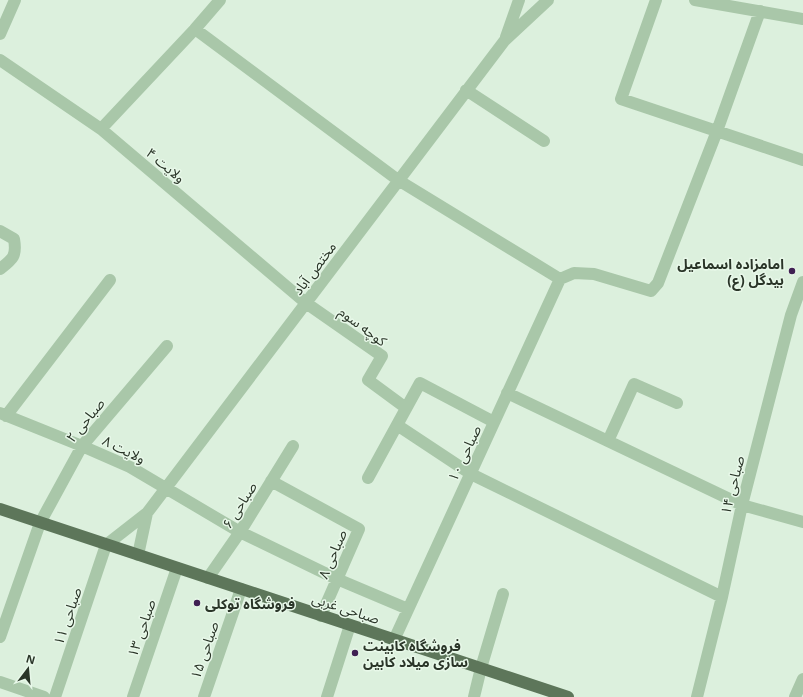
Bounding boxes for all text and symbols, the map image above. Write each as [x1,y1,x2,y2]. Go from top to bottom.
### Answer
street label: ولایت ۴ [142,143,190,187]
street label: مختص آباد [288,238,340,298]
place label: امامزاده اسماعیل (ع) بیدگل [677,254,784,291]
marker: امامزاده اسماعیل (ع) بیدگل [787,266,797,276]
street label: کوچه سوم [334,302,391,352]
street label: صباحی ۲ [61,394,109,446]
street label: صباحی ۱۰ [443,422,485,484]
street label: ولایت ۸ [99,430,149,468]
street label: صباحی ۱۴ [716,453,749,516]
street label: صباحی ۶ [217,478,261,532]
street label: صباحی ۸ [313,526,351,582]
street label: صباحی ۱۱ [48,584,86,647]
street label: صباحی غربی [310,588,383,628]
place label: فروشگاه توکلی [205,594,295,613]
street label: صباحی ۱۳ [122,596,160,659]
marker: فروشگاه توکلی [192,598,202,608]
street label: صباحی ۱۵ [185,618,223,681]
place label: فروشگاه کابینت سازی میلاد کابین [363,636,468,671]
marker: فروشگاه کابینت سازی میلاد کابین [350,648,360,658]
north arrow [8,649,48,689]
text: N [25,650,37,667]

